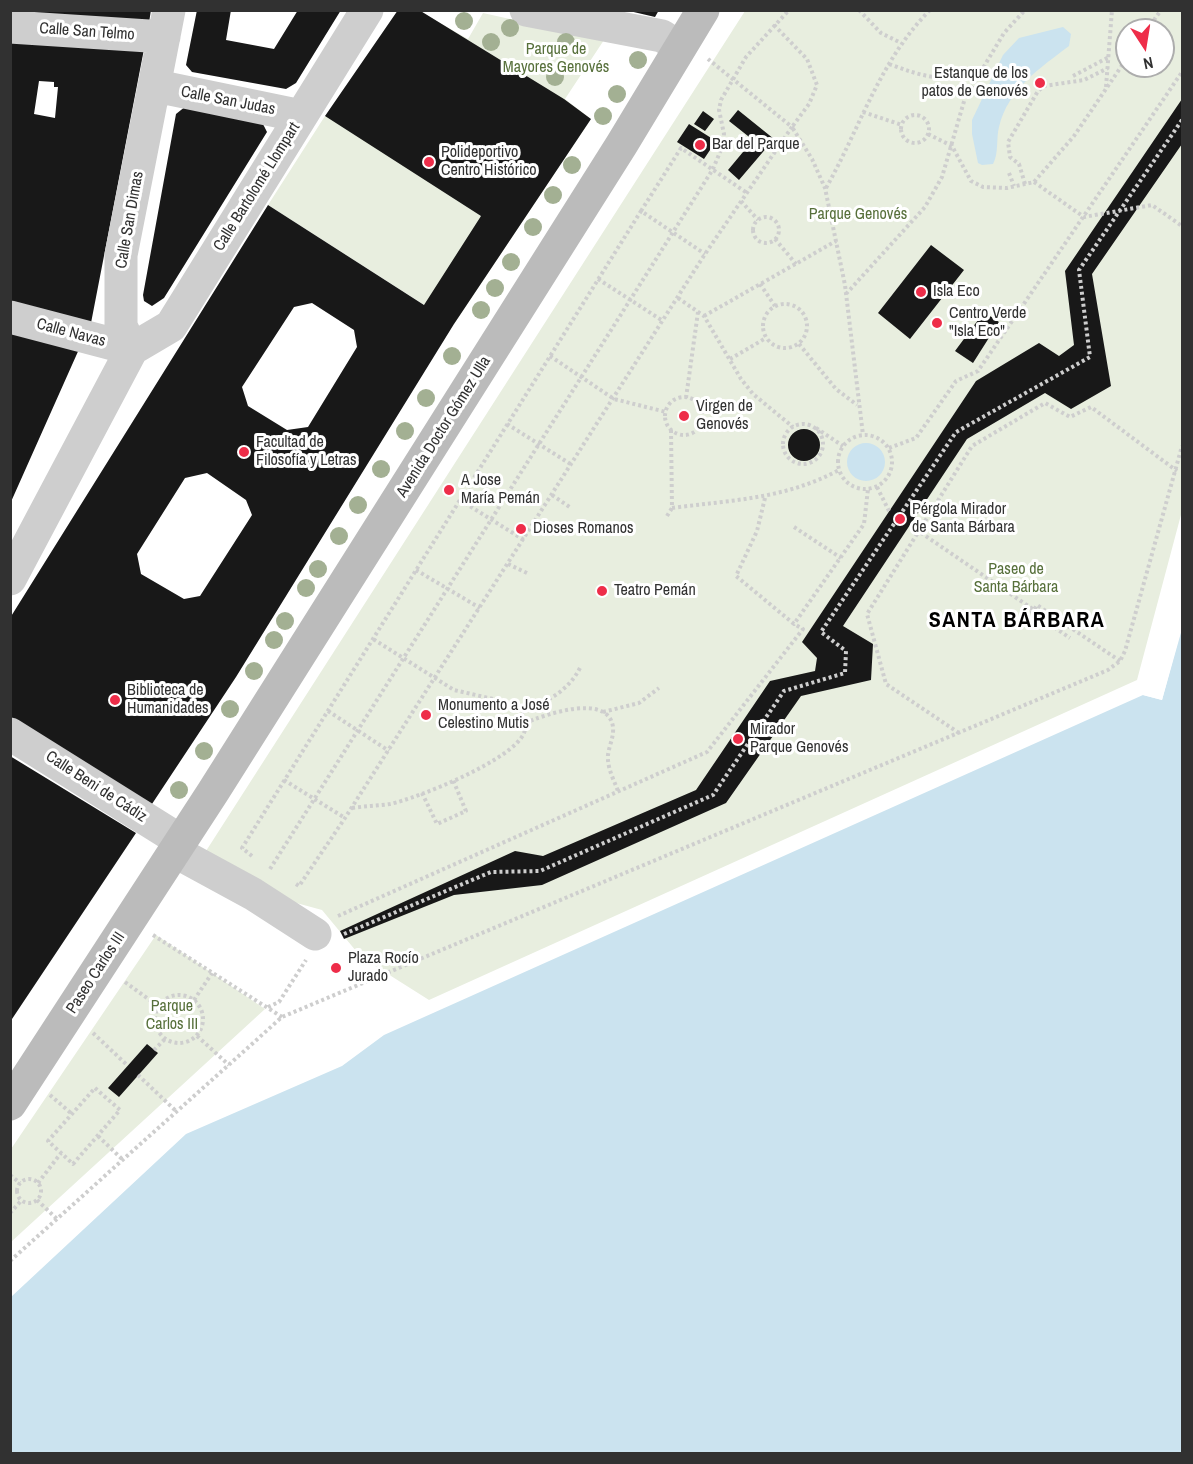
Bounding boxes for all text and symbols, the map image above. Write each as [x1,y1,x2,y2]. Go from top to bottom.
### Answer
north arrow [1115,18,1175,78]
street label: Calle San Telmo [39,19,135,45]
park label: Parque de Mayores Genovés [503,40,609,78]
text: N [1141,52,1155,75]
place label: Estanque de los patos de Genovés [922,64,1028,102]
marker: Estanque de los patos de Genovés [1033,76,1047,90]
street label: Calle San Judas [179,82,277,120]
street label: Calle Bartolomé Llompart [210,119,304,255]
place label: Bar del Parque [712,135,800,155]
marker: Bar del Parque [693,138,707,152]
place label: Polideportivo Centro Histórico [441,143,537,181]
marker: Polideportivo Centro Histórico [422,155,436,169]
street label: Calle San Dimas [112,170,148,270]
park label: Parque Genovés [809,205,907,225]
place label: Isla Eco [933,282,980,302]
marker: Isla Eco [914,285,928,299]
place label: Centro Verde "Isla Eco" [949,304,1026,342]
street label: Calle Navas [34,315,108,351]
marker: Centro Verde "Isla Eco" [930,316,944,330]
street label: Avenida Doctor Gómez Ulla [393,353,495,501]
place label: Virgen de Genovés [696,397,753,435]
marker: Virgen de Genovés [677,409,691,423]
place label: Facultad de Filosofía y Letras [256,433,357,471]
marker: Facultad de Filosofía y Letras [237,445,251,459]
place label: A Jose María Pemán [461,471,540,509]
marker: A Jose María Pemán [442,483,456,497]
place label: Pérgola Mirador de Santa Bárbara [912,500,1015,538]
marker: Pérgola Mirador de Santa Bárbara [893,512,907,526]
place label: Dioses Romanos [533,519,634,539]
marker: Dioses Romanos [514,522,528,536]
park label: Paseo de Santa Bárbara [974,560,1058,598]
place label: Teatro Pemán [614,581,696,601]
marker: Teatro Pemán [595,584,609,598]
district label: SANTA BÁRBARA [929,608,1105,634]
place label: Biblioteca de Humanidades [127,681,209,719]
marker: Biblioteca de Humanidades [108,693,122,707]
place label: Monumento a José Celestino Mutis [438,696,550,734]
marker: Monumento a José Celestino Mutis [419,708,433,722]
place label: Mirador Parque Genovés [750,720,848,758]
marker: Mirador Parque Genovés [731,732,745,746]
street label: Calle Beni de Cádiz [42,747,150,827]
street label: Paseo Carlos III [63,929,129,1017]
place label: Plaza Rocío Jurado [348,949,419,987]
marker: Plaza Rocío Jurado [329,961,343,975]
park label: Parque Carlos III [146,997,198,1035]

